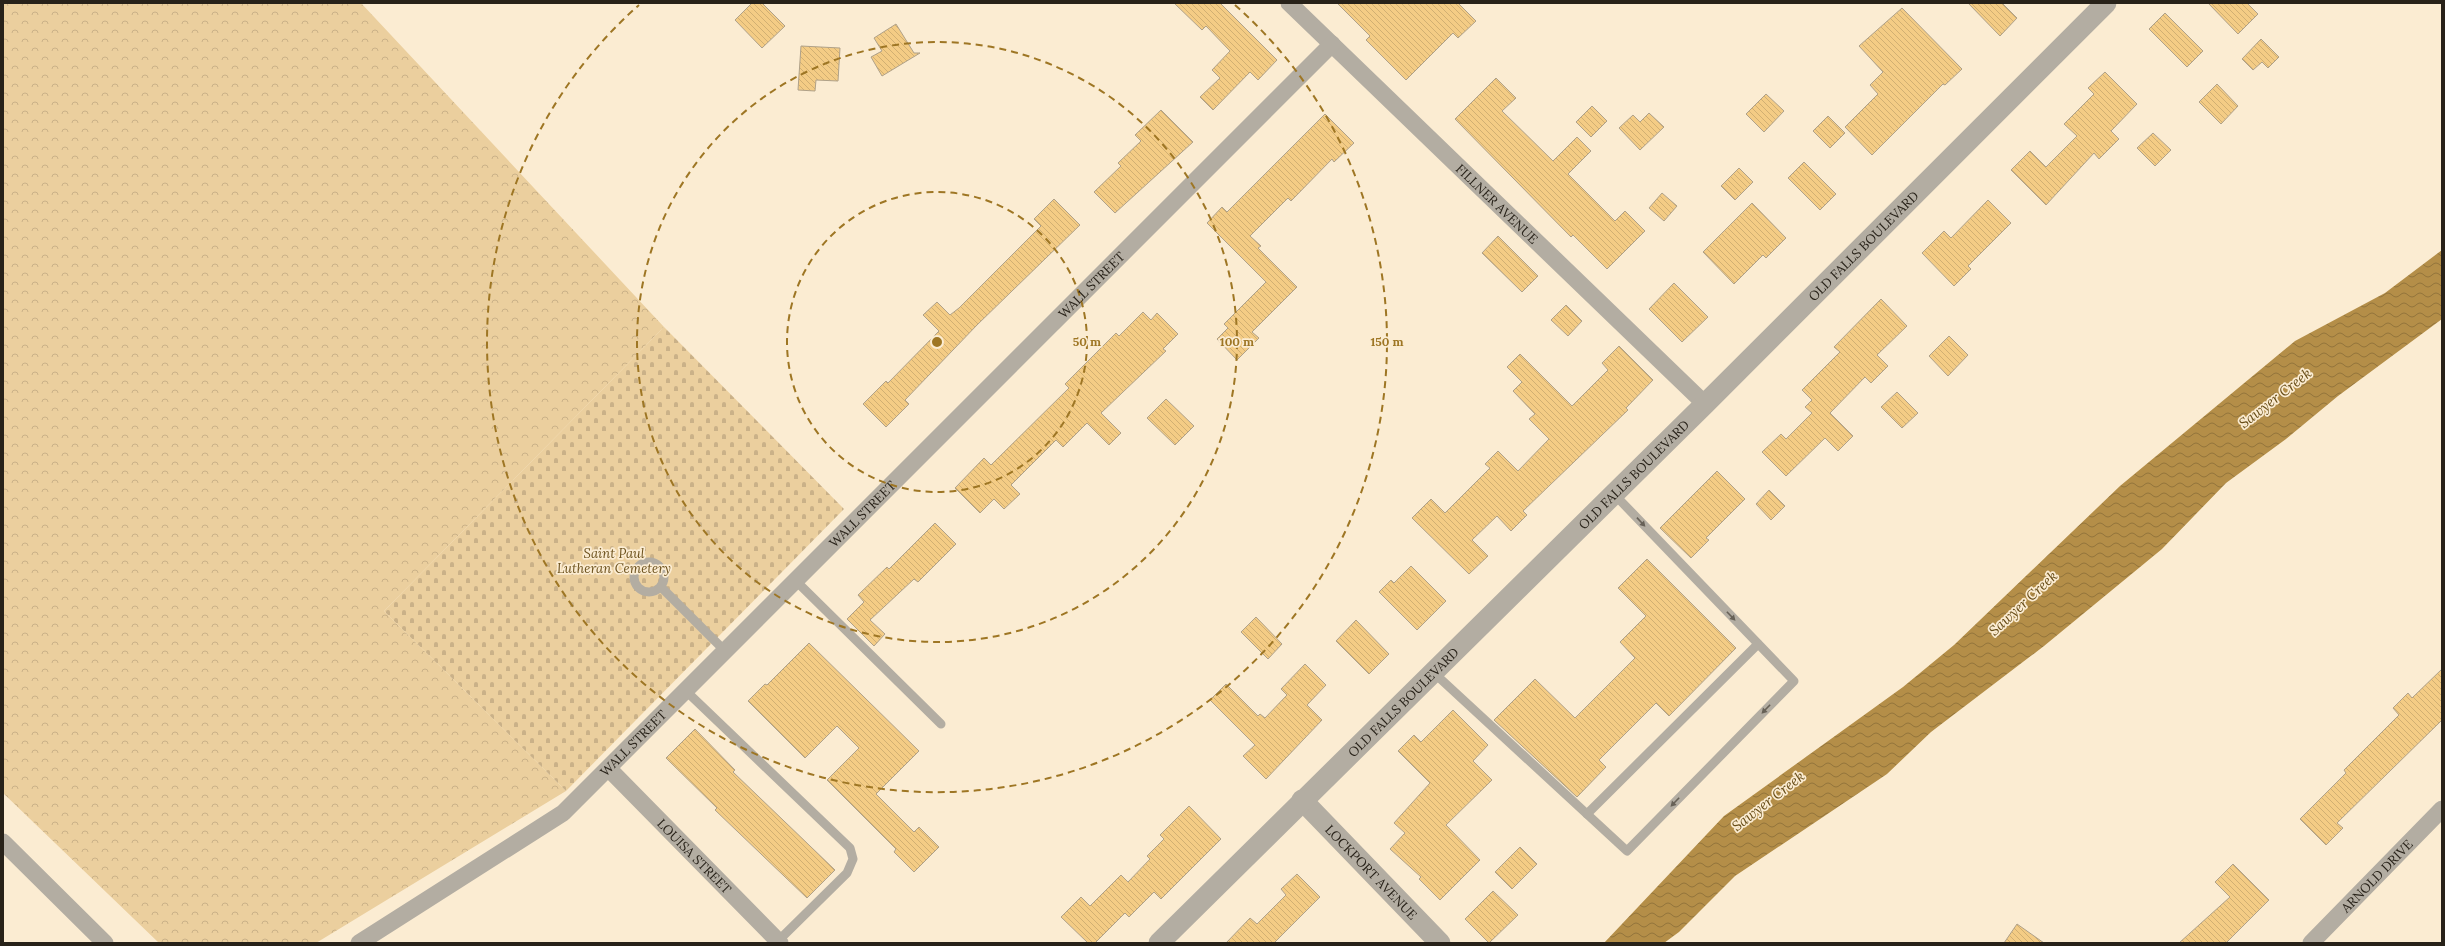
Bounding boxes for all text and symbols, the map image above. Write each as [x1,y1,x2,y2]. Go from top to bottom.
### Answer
street label: FILLNER AVENUE [1452,160,1542,248]
street label: OLD FALLS BOULEVARD [1805,187,1923,305]
street label: WALL STREET [1055,248,1129,322]
text: 50 m [1073,334,1101,349]
text: 100 m [1220,334,1254,349]
text: 150 m [1370,334,1404,349]
centre of rings [930,335,944,349]
water label: Sawyer Creek [2235,364,2315,432]
street label: OLD FALLS BOULEVARD [1575,416,1693,533]
street label: WALL STREET [826,477,900,551]
one-way arrow [1636,517,1646,527]
park label: Saint Paul Lutheran Cemetery [557,545,671,577]
water label: Sawyer Creek [1985,567,2061,639]
one-way arrow [1726,611,1736,621]
street label: OLD FALLS BOULEVARD [1344,644,1463,761]
one-way arrow [1761,704,1771,714]
street label: WALL STREET [597,706,671,780]
water label: Sawyer Creek [1728,767,1808,835]
one-way arrow [1670,797,1680,807]
street label: LOUISA STREET [653,815,735,898]
street label: LOCKPORT AVENUE [1321,821,1421,923]
street label: ARNOLD DRIVE [2337,836,2417,917]

